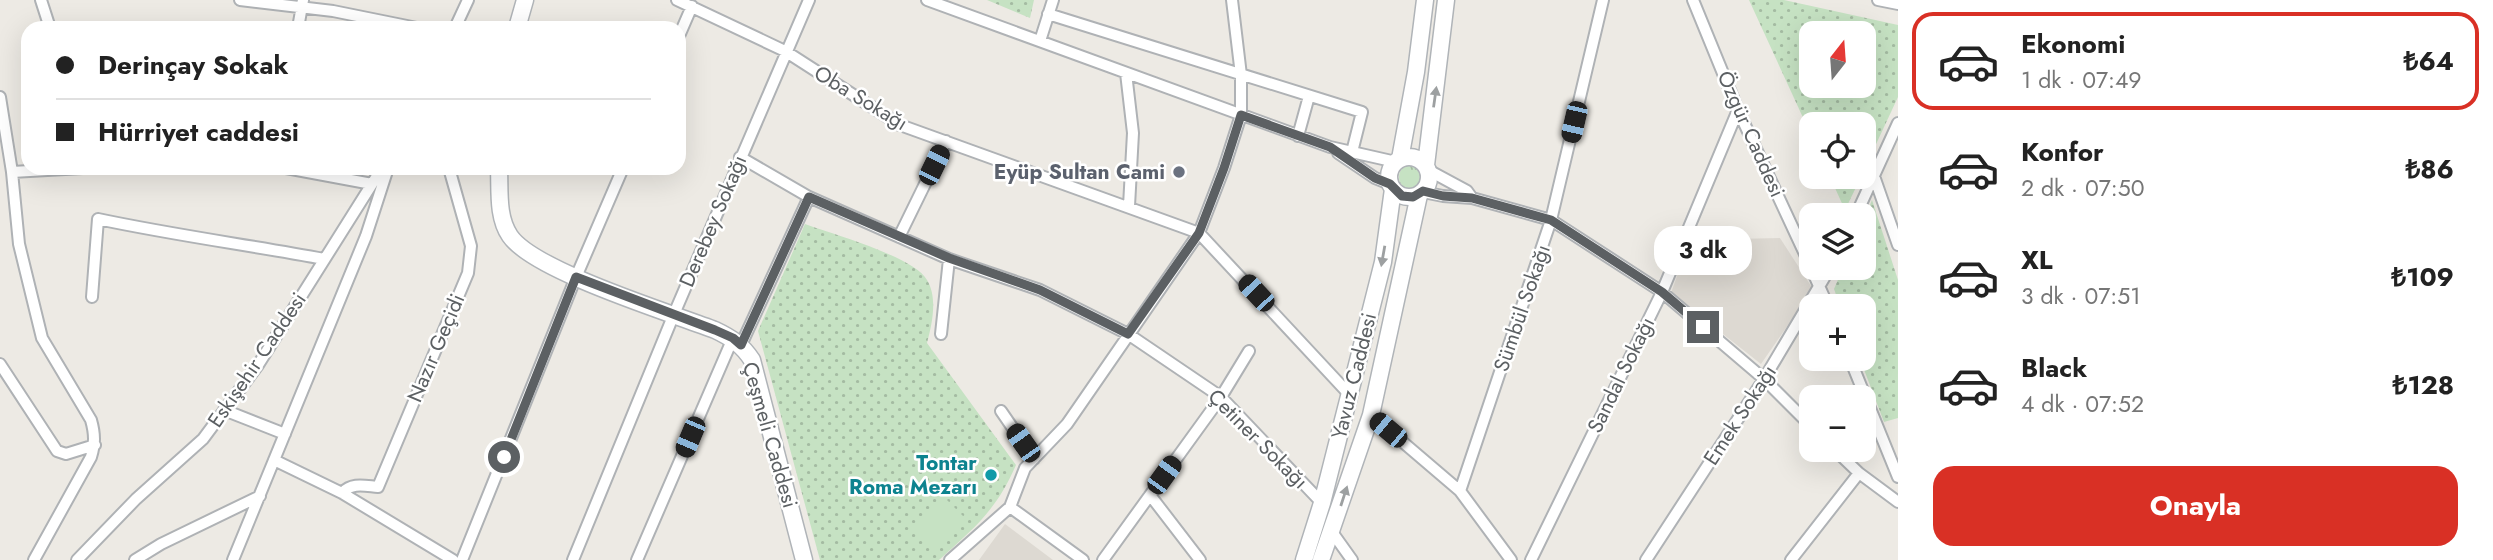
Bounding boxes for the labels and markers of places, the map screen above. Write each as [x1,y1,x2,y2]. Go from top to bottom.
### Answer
place label: Eyüp Sultan Cami [994,157,1165,187]
marker: Eyüp Sultan Cami [1171,164,1187,180]
place label: Tontar Roma Mezarı [849,448,977,502]
marker: Tontar Roma Mezarı [983,467,999,483]

